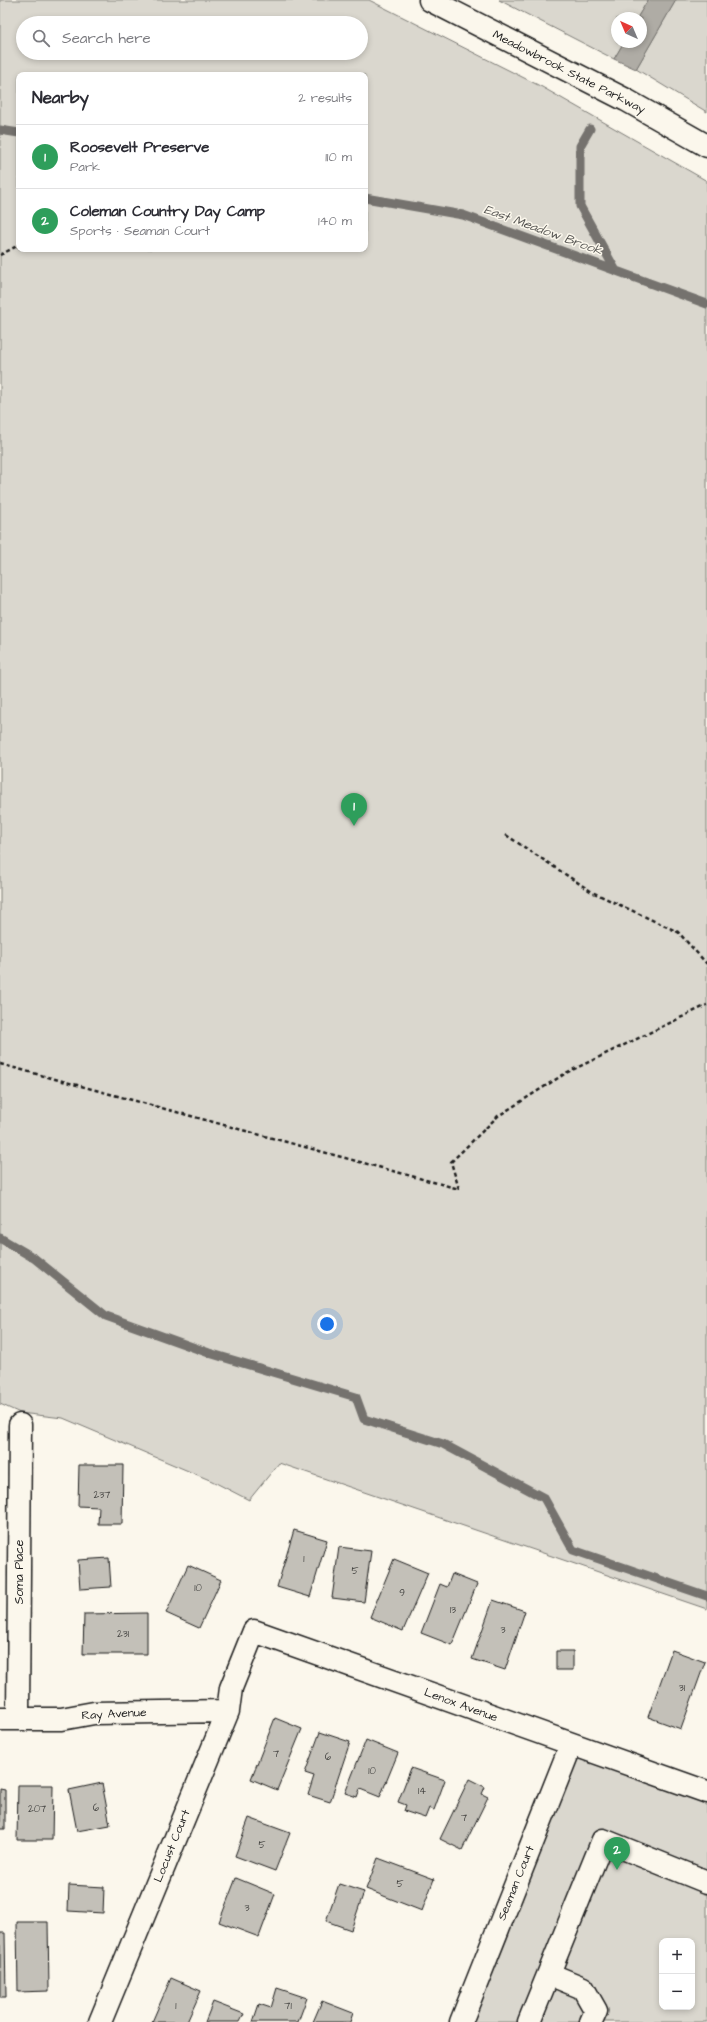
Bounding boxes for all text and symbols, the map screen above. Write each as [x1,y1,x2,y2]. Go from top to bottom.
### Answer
north arrow [611,12,647,48]
search box [16,16,368,60]
street label: Meadowbrook State Parkway [489,26,649,119]
icon: search [30,27,52,49]
text: Search here [62,28,151,49]
text: Nearby [32,86,89,110]
text: 2 results [298,89,352,107]
text: Roosevelt Preserve [70,137,209,158]
text: 1 [44,148,46,166]
text: 110 m [325,148,352,166]
text: Park [70,158,100,176]
water label: East Meadow Brook [481,200,605,260]
text: Coleman Country Day Camp [70,201,265,222]
text: 2 [41,212,49,230]
text: 140 m [318,212,352,230]
text: Sports · Seaman Court [70,222,210,240]
pin: 1 [341,793,367,826]
your location [317,1314,337,1334]
house number: 237 [94,1488,110,1502]
street label: Soma Place [11,1539,28,1604]
house number: 1 [303,1552,305,1566]
house number: 5 [351,1564,359,1578]
house number: 10 [194,1581,202,1595]
house number: 9 [399,1586,405,1600]
house number: 13 [450,1603,456,1617]
house number: 3 [500,1623,506,1637]
house number: 231 [117,1627,130,1641]
house number: 31 [679,1681,686,1695]
street label: Lenox Avenue [422,1684,501,1726]
street label: Ray Avenue [81,1704,147,1725]
house number: 7 [273,1747,279,1761]
house number: 6 [325,1750,332,1764]
house number: 10 [368,1764,376,1778]
house number: 14 [418,1784,426,1798]
house number: 6 [93,1801,100,1815]
house number: 207 [28,1802,46,1816]
street label: Locust Court [150,1807,194,1885]
house number: 7 [461,1811,467,1825]
pin: 2 [604,1837,630,1870]
house number: 5 [258,1838,266,1852]
street label: Seaman Court [493,1843,539,1923]
house number: 5 [396,1877,404,1891]
house number: 3 [244,1901,250,1915]
map controls [659,1938,695,2010]
button: + [659,1938,695,1974]
button: − [659,1974,695,2010]
house number: 1 [175,1999,177,2013]
house number: 71 [284,1999,292,2013]

